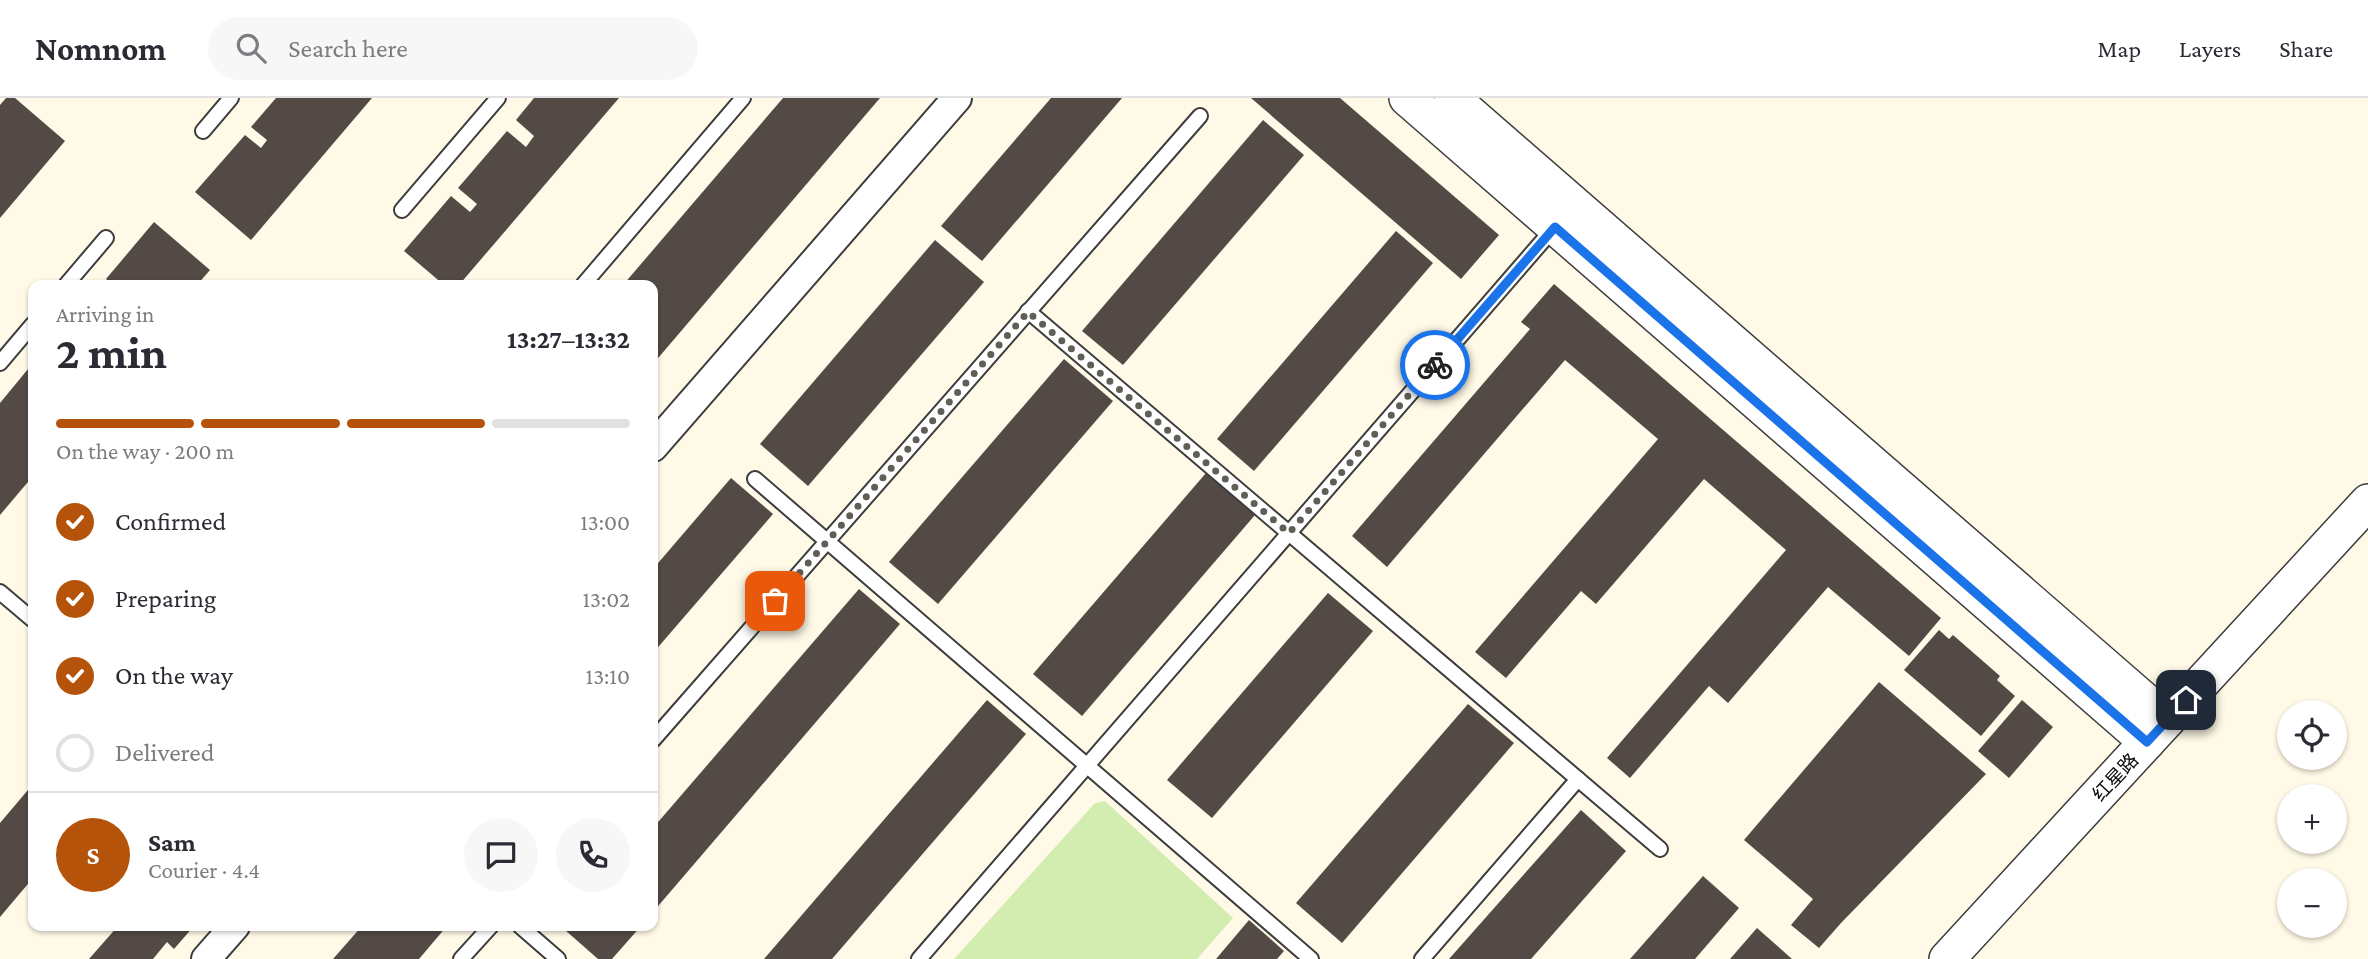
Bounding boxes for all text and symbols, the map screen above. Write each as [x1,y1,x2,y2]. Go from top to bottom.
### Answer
search box [208,17,698,80]
icon: search [232,29,270,67]
text: Nomnom [35,30,166,67]
text: Search here [288,34,408,63]
text: Map [2097,35,2141,62]
text: Layers [2179,35,2241,62]
text: Share [2279,35,2333,62]
text: Arriving in [56,301,154,327]
text: 13:27–13:32 [507,325,630,354]
text: 2 min [56,327,167,378]
courier [1400,330,1470,400]
icon: bike [1416,346,1454,384]
text: On the way · 200 m [56,438,234,464]
icon: check [56,503,94,541]
text: Confirmed [115,507,226,536]
text: 13:00 [580,509,630,535]
pin [745,571,805,631]
icon: check [56,580,94,618]
icon: bag [756,582,794,620]
text: Preparing [115,584,216,613]
text: 13:02 [582,586,630,612]
icon: check [56,657,94,695]
text: On the way [115,661,233,690]
text: 13:10 [586,663,630,689]
pin [2156,670,2216,730]
icon: home [2167,681,2205,719]
map controls [2277,700,2347,938]
button: locate [2277,700,2347,770]
text: Delivered [115,738,214,767]
street label: 红星路 [2088,749,2142,805]
button: + [2277,784,2347,854]
button: chat [464,818,538,892]
button: phone [556,818,630,892]
text: Sam [148,828,196,857]
text: S [87,841,100,870]
text: Courier · 4.4 [148,857,260,883]
button: − [2277,868,2347,938]

